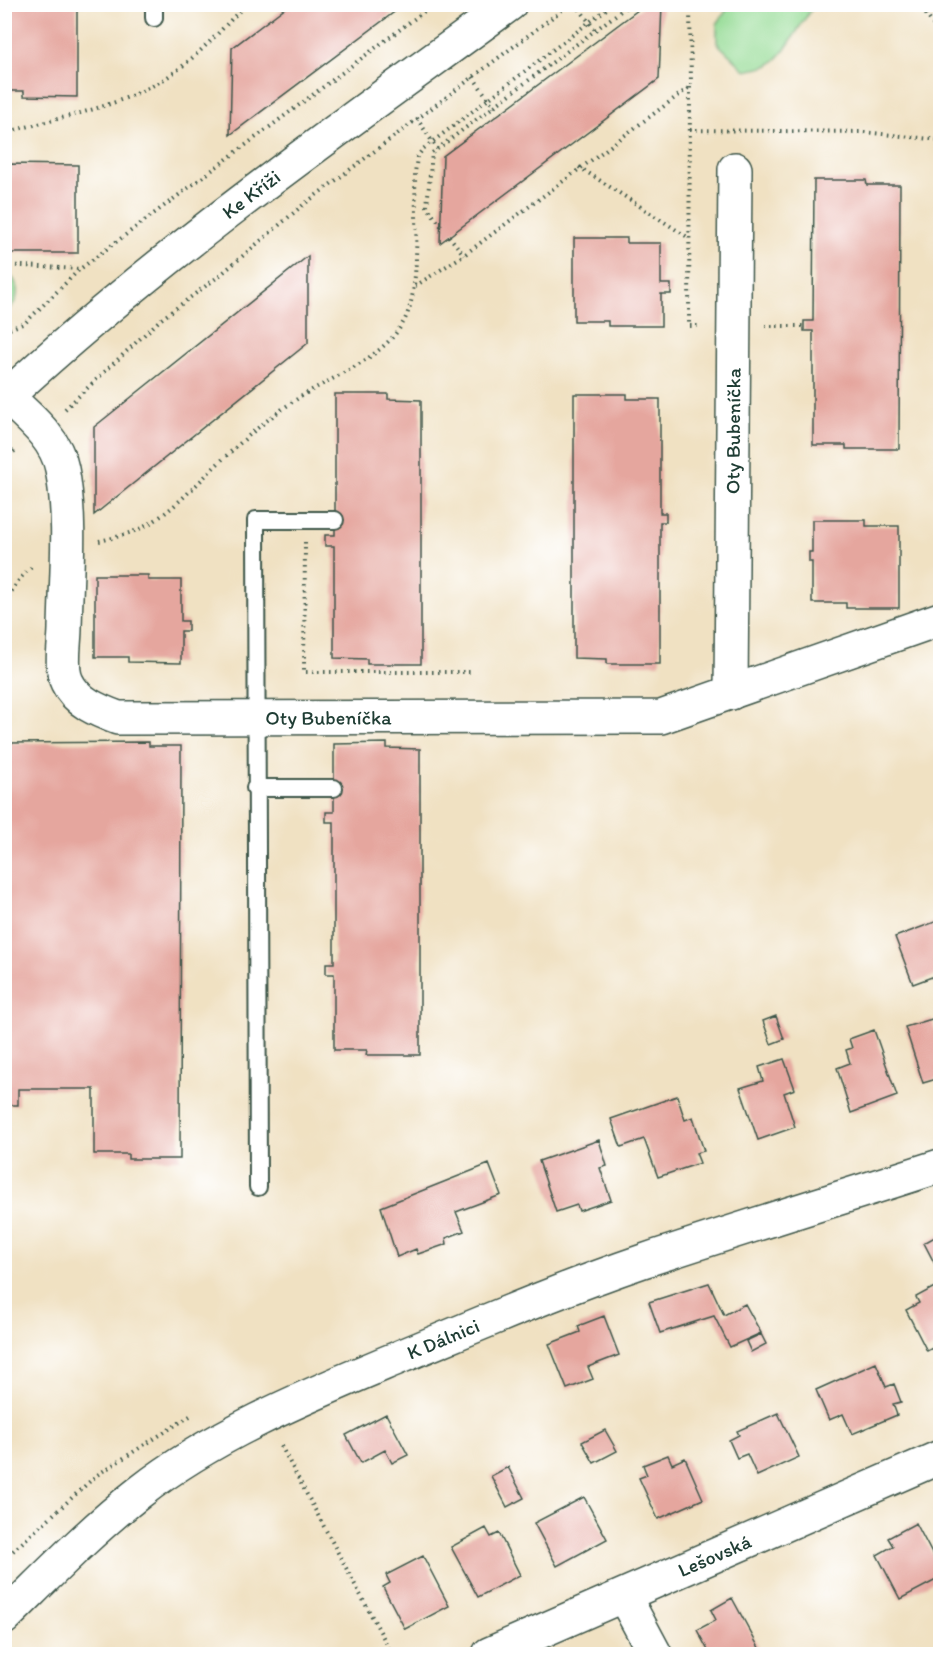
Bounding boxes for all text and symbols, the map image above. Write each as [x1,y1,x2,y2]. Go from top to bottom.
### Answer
street label: Ke Kříži [217,165,285,224]
street label: Oty Bubeníčka [721,367,745,494]
street label: Oty Bubeníčka [265,705,392,730]
street label: K Dálnici [403,1313,483,1365]
street label: Lešovská [674,1529,755,1582]

